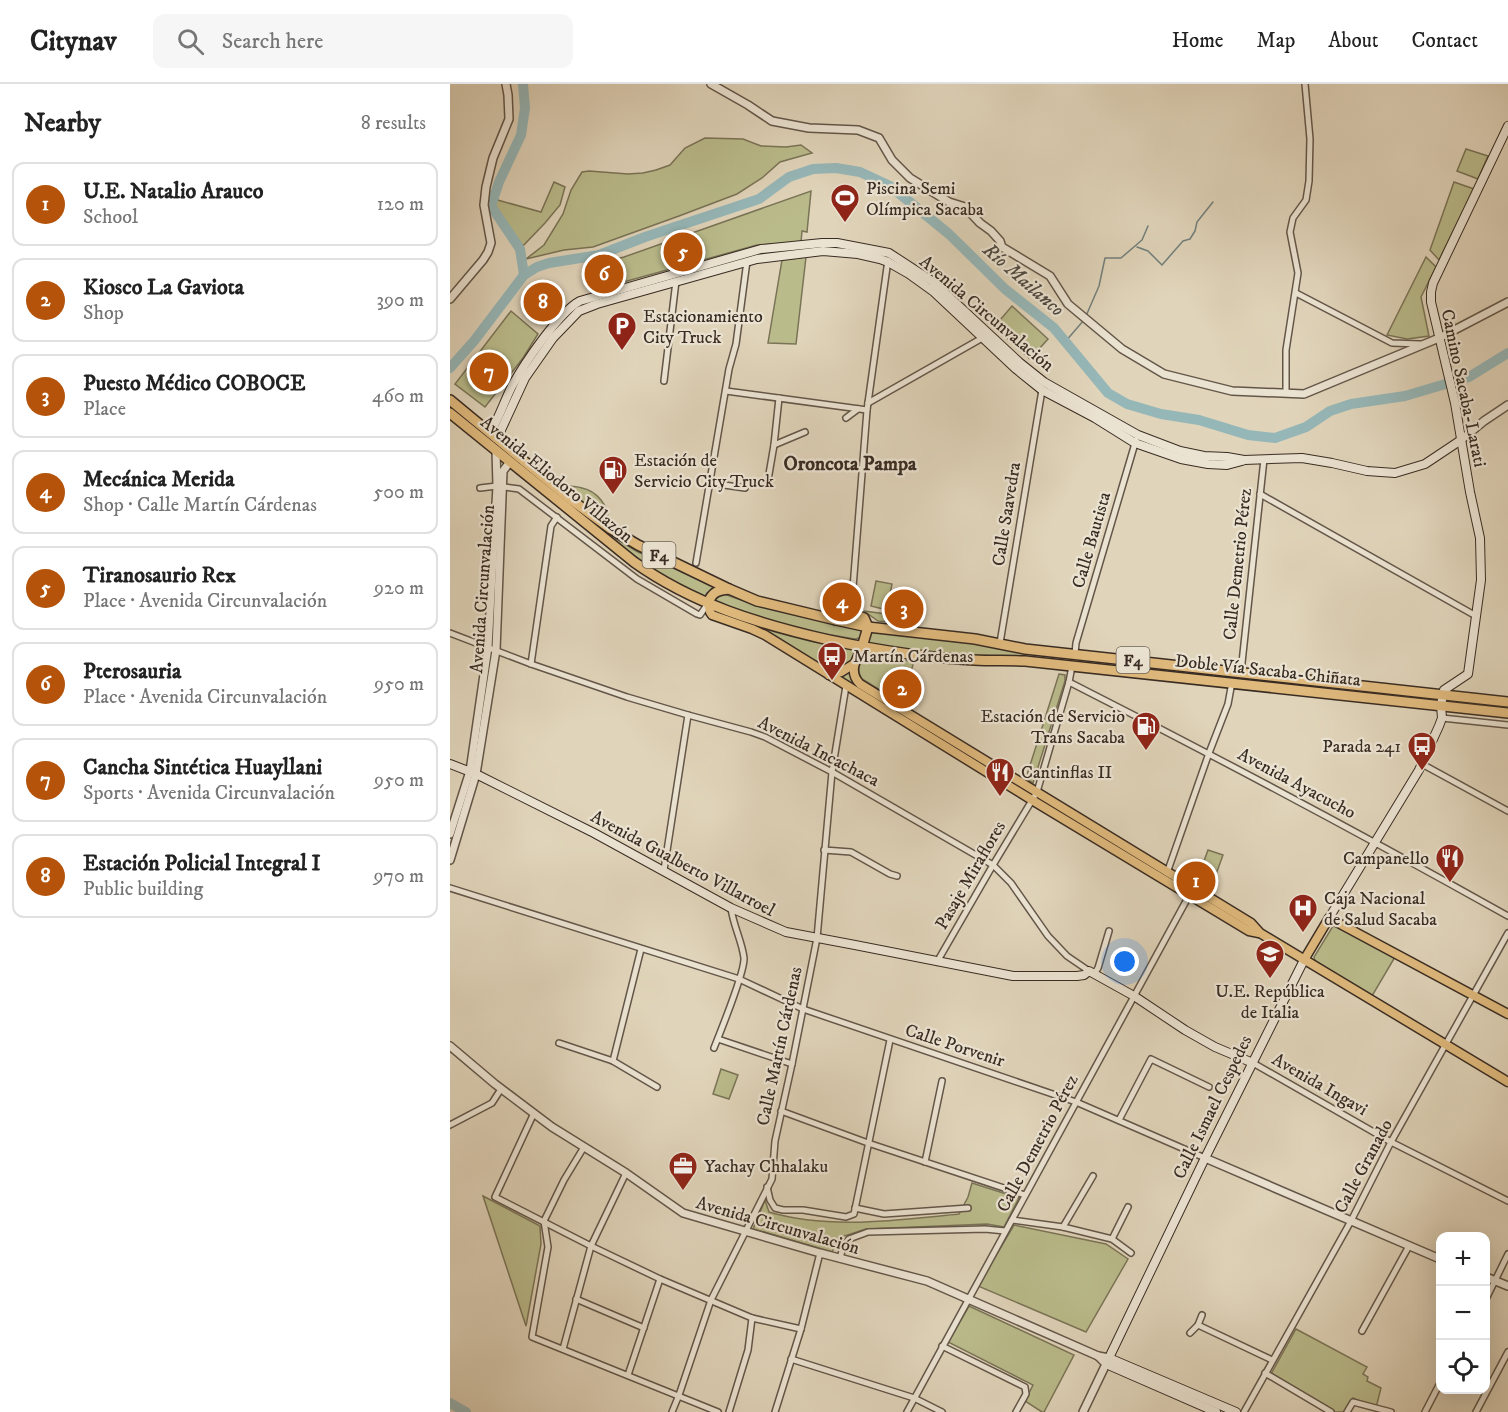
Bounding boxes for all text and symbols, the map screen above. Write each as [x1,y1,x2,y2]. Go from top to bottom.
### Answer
search box [153,14,573,68]
text: Citynav [30,24,117,59]
icon: search [174,25,207,58]
text: Search here [222,28,323,55]
text: Home [1172,28,1224,54]
text: Map [1257,28,1295,54]
text: About [1328,28,1379,54]
text: Contact [1412,28,1478,54]
text: Nearby [24,107,101,140]
text: 8 results [361,111,426,136]
text: U.E. Natalio Arauco [83,178,263,205]
place label: Piscina Semi Olímpica Sacaba [866,178,984,221]
sports icon: Piscina Semi Olímpica Sacaba [829,182,861,224]
text: 1 [42,192,49,217]
text: 120 m [377,192,424,217]
text: School [83,205,138,230]
pin: 5 [664,230,702,274]
water label: Río Mailanco [976,237,1069,322]
street label: Avenida Circunvalación [915,251,1059,377]
pin: 6 [584,252,624,297]
text: Kiosco La Gaviota [83,274,244,301]
pin: 8 [524,280,562,324]
text: 2 [41,288,50,313]
text: 390 m [376,288,424,313]
text: Shop [83,301,124,326]
place label: Estacionamiento City Truck [643,306,763,349]
street label: Camino Sacaba-Larati [1436,307,1491,469]
parking icon: Estacionamiento City Truck [606,310,638,352]
pin: 7 [470,350,508,394]
text: Puesto Médico COBOCE [83,370,305,397]
text: 3 [42,384,49,409]
text: 460 m [372,384,424,409]
text: Place [83,397,126,422]
street label: Avenida Eliodoro Villazón [476,411,638,548]
place label: Estación de Servicio City Truck [634,450,774,493]
district label: Oroncota Pampa [784,452,917,477]
fuel station icon: Estación de Servicio City Truck [597,454,629,496]
street label: Calle Saavedra [988,460,1026,568]
text: Mecánica Merida [83,466,235,493]
text: 4 [40,480,51,505]
text: 500 m [373,480,424,505]
street label: Calle Demetrio Pérez [1219,487,1257,641]
street label: Calle Bautista [1068,489,1116,591]
text: Shop · Calle Martín Cárdenas [83,493,317,518]
street label: Avenida Circunvalación [466,503,500,674]
road number: F4 [642,542,676,568]
text: Tiranosaurio Rex [83,562,236,589]
text: 5 [41,576,50,601]
text: 920 m [374,576,424,601]
pin: 4 [822,580,862,624]
pin: 3 [884,586,924,632]
text: Place · Avenida Circunvalación [83,589,327,614]
bus stop icon: Martín Cárdenas [816,640,848,682]
place label: Martín Cárdenas [853,646,973,668]
road number: F4 [1116,647,1150,673]
street label: Doble Vía Sacaba-Chiñata [1174,650,1362,692]
text: Pterosauria [83,658,181,685]
pin: 2 [882,666,922,712]
text: 6 [40,672,51,697]
text: 950 m [374,672,424,697]
text: Place · Avenida Circunvalación [83,685,327,710]
place label: Estación de Servicio Trans Sacaba [981,706,1125,749]
fuel station icon: Estación de Servicio Trans Sacaba [1130,710,1162,752]
street label: Avenida Incachaca [754,712,883,792]
bus stop icon: Parada 241 [1406,730,1438,772]
place label: Parada 241 [1322,736,1401,758]
street label: Avenida Ayacucho [1234,744,1360,824]
text: Cancha Sintética Huayllani [83,754,322,781]
restaurant icon: Cantinflas II [984,756,1016,798]
place label: Cantinflas II [1021,762,1112,784]
text: 7 [40,768,51,793]
text: 950 m [374,768,424,793]
text: Sports · Avenida Circunvalación [83,781,335,806]
street label: Avenida Gualberto Villarroel [587,806,779,922]
street label: Pasaje Miraflores [931,817,1011,934]
restaurant icon: Campanello [1434,842,1466,884]
place label: Campanello [1343,848,1429,870]
text: Estación Policial Integral I [83,850,321,877]
pin: 1 [1176,858,1216,904]
text: 8 [40,864,51,889]
text: 970 m [373,864,424,889]
text: Public building [83,877,203,902]
place label: Caja Nacional de Salud Sacaba [1324,888,1437,931]
hospital icon: Caja Nacional de Salud Sacaba [1287,892,1319,934]
school or university icon: U.E. República de Italia [1254,938,1286,980]
your location [1110,947,1139,976]
street label: Calle Martín Cárdenas [752,965,808,1128]
place label: U.E. República de Italia [1215,981,1325,1024]
street label: Calle Porvenir [902,1019,1008,1072]
street label: Calle Ismael Cespedes [1169,1032,1257,1183]
street label: Avenida Ingavi [1268,1049,1371,1121]
street label: Calle Demetrio Pérez [992,1071,1084,1216]
street label: Calle Granado [1330,1115,1398,1217]
office icon: Yachay Chhalaku [667,1150,699,1192]
place label: Yachay Chhalaku [704,1156,828,1178]
street label: Avenida Circunvalación [693,1192,863,1260]
map controls [1436,1232,1490,1394]
button: + [1436,1232,1490,1286]
button: − [1436,1286,1490,1340]
button: locate [1436,1340,1490,1394]

